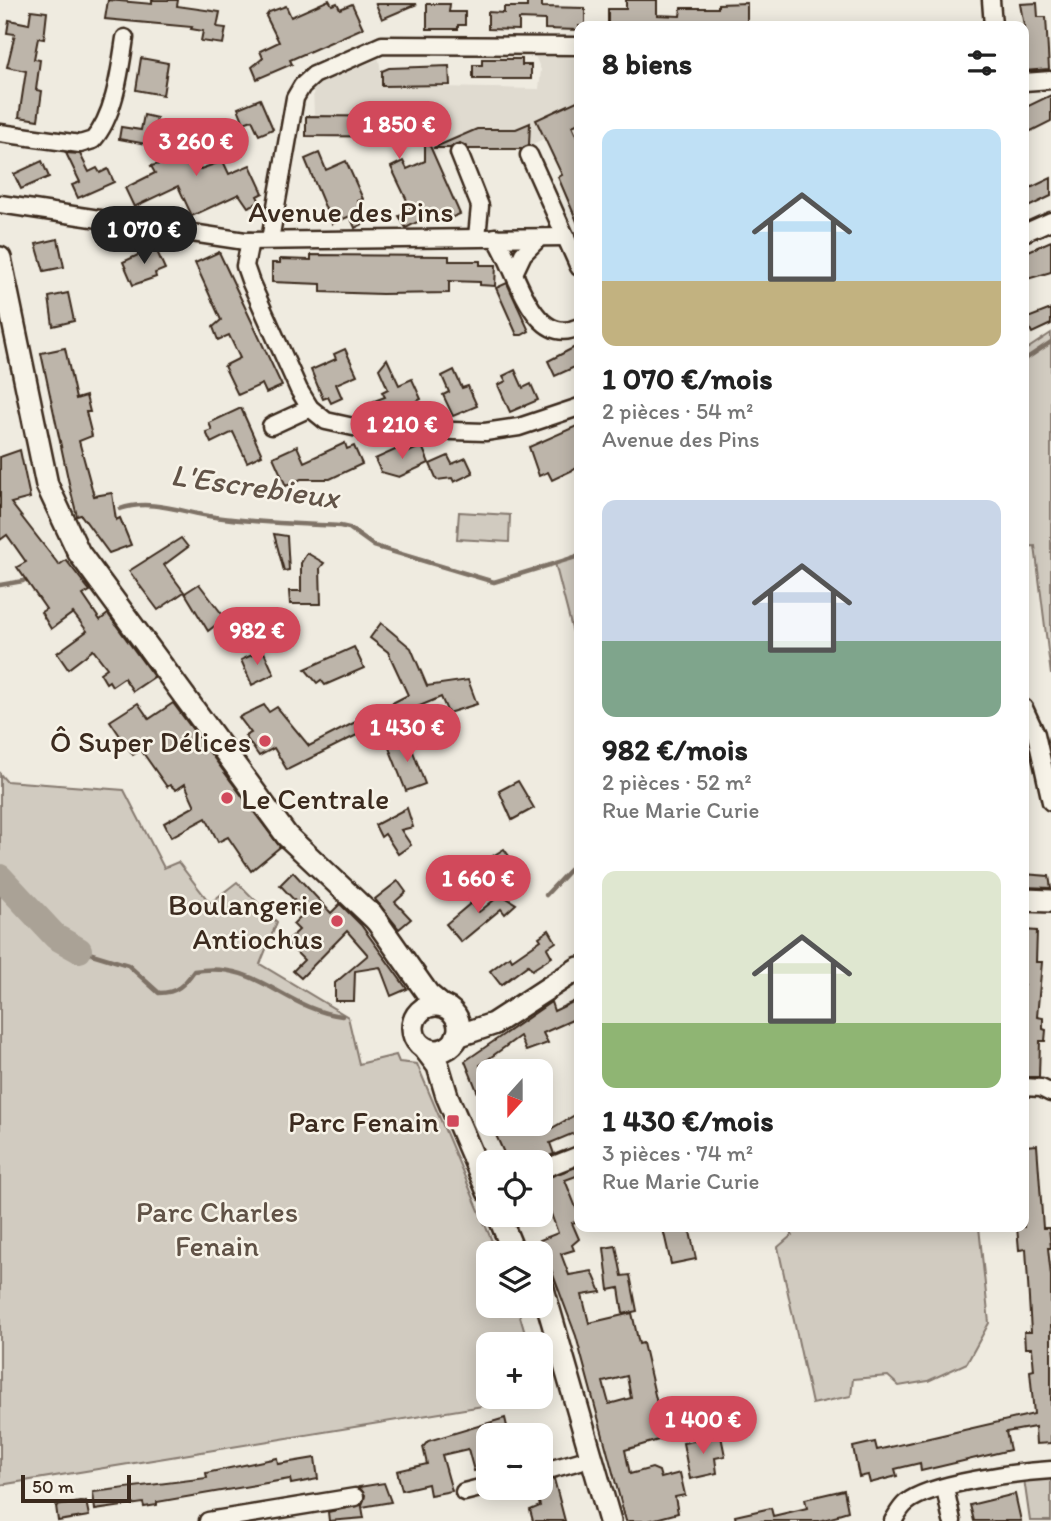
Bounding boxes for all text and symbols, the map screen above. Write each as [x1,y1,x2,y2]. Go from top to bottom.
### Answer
icon: filters [963,44,1001,82]
text: 8 biens [602,45,692,82]
pin: 1 850 € [334,102,464,161]
text: 1 850 € [362,110,436,138]
pin: 3 260 € [131,118,261,178]
text: 3 260 € [159,127,233,155]
icon: home [739,174,865,300]
street label: Avenue des Pins [248,193,454,230]
pin: 1 070 € [79,206,209,266]
text: 1 070 € [107,215,181,243]
text: 1 070 €/mois [602,360,773,397]
text: 2 pièces · 54 m² [602,397,754,425]
pin: 1 210 € [337,402,467,461]
text: 1 210 € [366,410,438,438]
text: Avenue des Pins [602,425,760,453]
water label: L'Escrebieux [168,455,344,517]
icon: home [739,545,865,671]
pin: 982 € [208,608,306,667]
text: 982 € [229,616,285,644]
pin: 1 430 € [342,704,472,764]
text: 1 430 € [370,713,444,741]
place label: Ô Super Délices [50,723,251,760]
text: 982 €/mois [602,731,748,768]
marker: Ô Super Délices [257,733,273,749]
text: 2 pièces · 52 m² [602,768,752,796]
place label: Le Centrale [241,780,389,817]
marker: Le Centrale [219,790,235,806]
text: Rue Marie Curie [602,796,759,824]
pin: 1 660 € [413,856,543,915]
text: 1 660 € [442,864,514,892]
place label: Boulangerie Antiochus [168,886,323,957]
marker: Boulangerie Antiochus [329,913,345,929]
icon: home [739,916,865,1042]
north arrow [476,1059,553,1136]
map controls [476,1059,553,1500]
text: 1 430 €/mois [602,1102,774,1139]
place label: Parc Fenain [288,1103,439,1140]
marker: Parc Fenain [445,1113,461,1129]
text: 3 pièces · 74 m² [602,1139,753,1167]
button: locate [476,1150,553,1227]
text: Rue Marie Curie [602,1167,759,1195]
park label: Parc Charles Fenain [136,1193,298,1264]
button: layers [476,1241,553,1318]
button: + [476,1332,553,1409]
pin: 1 400 € [638,1396,768,1456]
text: 1 400 € [665,1405,741,1433]
button: − [476,1423,553,1500]
scale bar [21,1472,131,1504]
text: 50 m [32,1475,74,1498]

